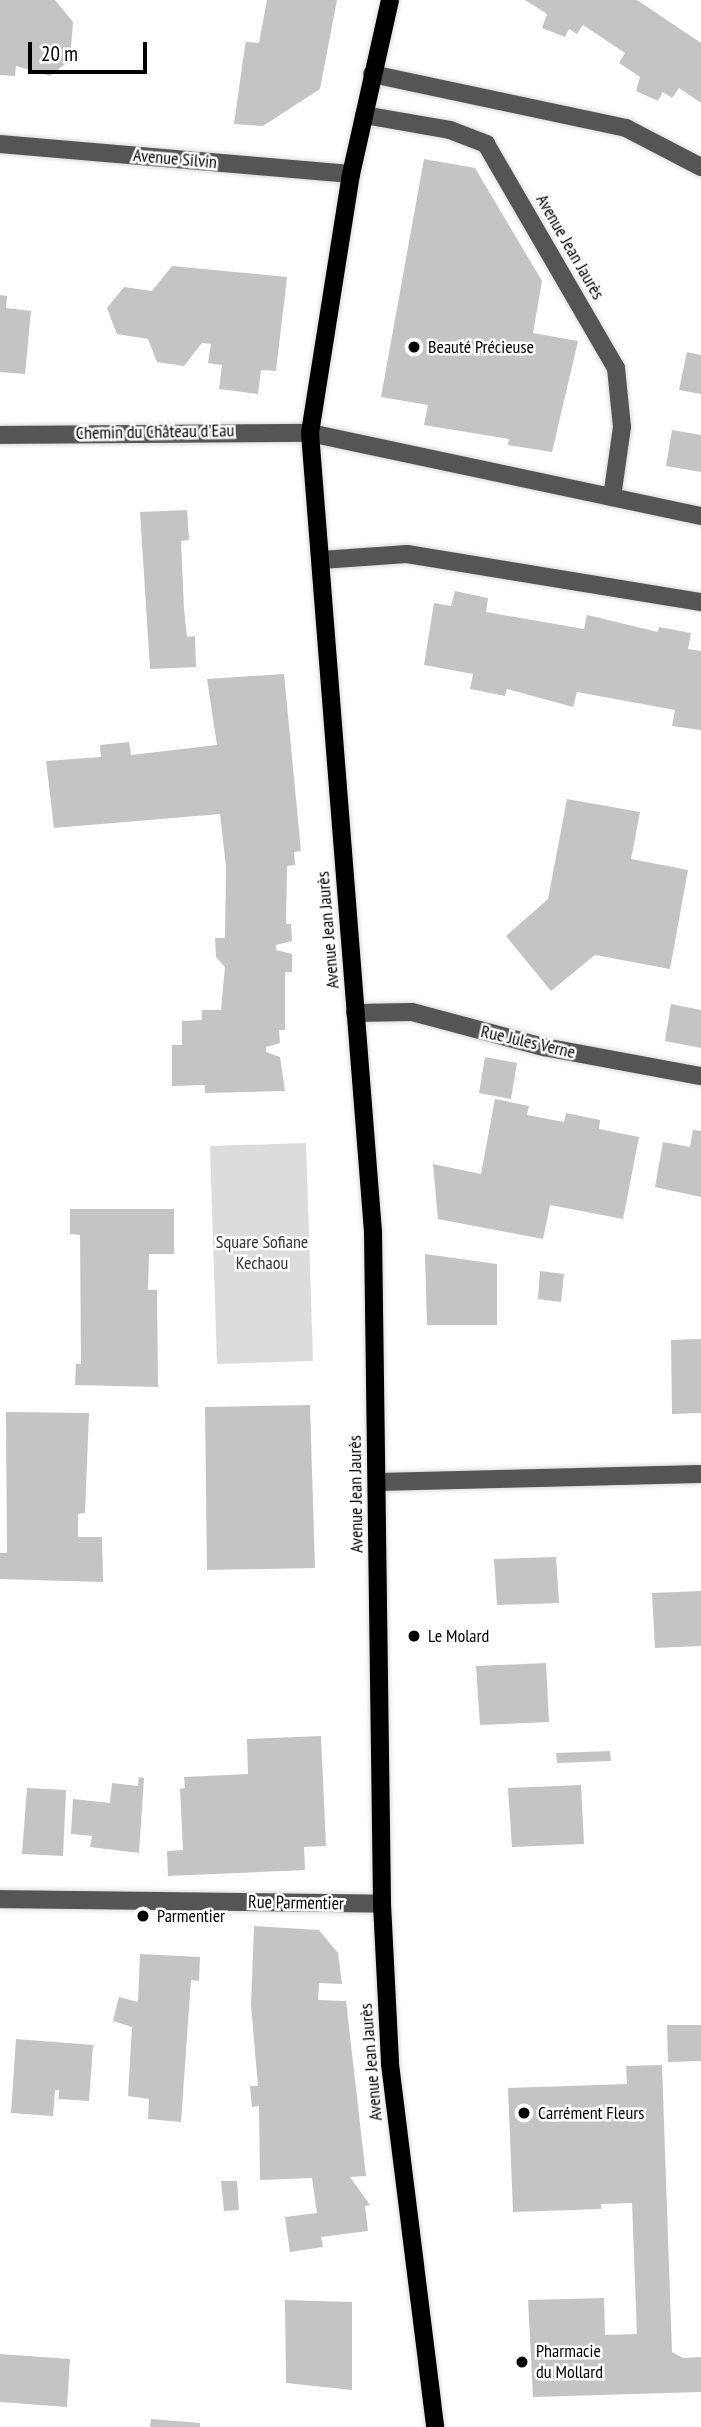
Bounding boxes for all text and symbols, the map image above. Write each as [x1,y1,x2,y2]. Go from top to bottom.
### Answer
scale bar [32,28,150,72]
text: 20 m [41,40,78,67]
street label: Avenue Silvin [132,145,218,173]
street label: Avenue Jean Jaurès [531,191,609,303]
place label: Beauté Précieuse [428,336,534,358]
marker: Beauté Précieuse [406,339,422,355]
street label: Chemin du Château d'Eau [76,420,234,444]
street label: Avenue Jean Jaurès [312,870,344,990]
street label: Rue Jules Verne [479,1021,577,1063]
park label: Square Sofiane Kechaou [216,1232,308,1274]
street label: Avenue Jean Jaurès [344,1435,368,1553]
place label: Le Molard [428,1625,489,1647]
marker: Le Molard [406,1628,422,1644]
street label: Rue Parmentier [248,1891,344,1915]
place label: Parmentier [157,1905,225,1927]
marker: Parmentier [135,1908,151,1924]
street label: Avenue Jean Jaurès [355,2002,387,2122]
place label: Carrément Fleurs [538,2102,644,2124]
marker: Carrément Fleurs [516,2105,532,2121]
place label: Pharmacie du Mollard [536,2341,603,2384]
marker: Pharmacie du Mollard [514,2354,530,2370]

